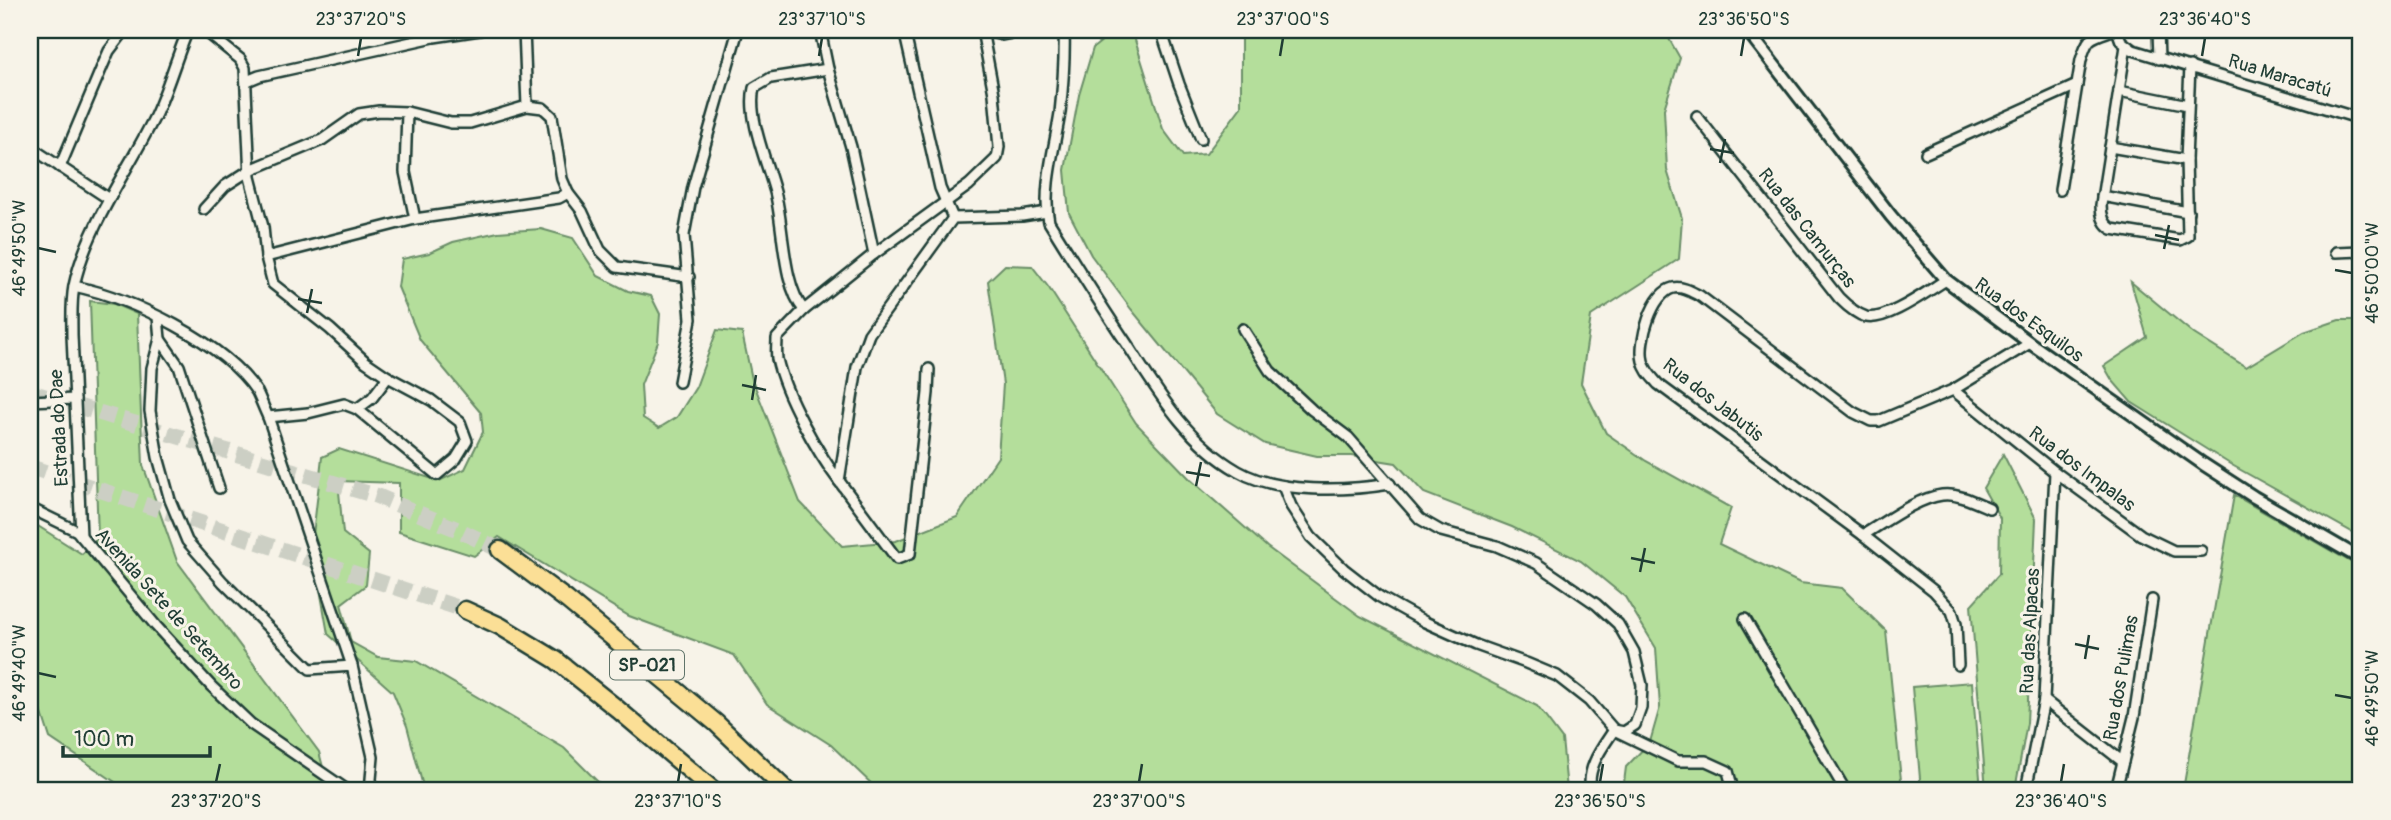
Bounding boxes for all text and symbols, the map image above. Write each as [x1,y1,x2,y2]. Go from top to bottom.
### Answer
text: 23°37'20"S [316,8,406,31]
text: 23°37'10"S [778,8,866,31]
text: 23°37'00"S [1237,8,1329,31]
text: 23°36'50"S [1698,8,1790,31]
text: 23°36'40"S [2159,8,2251,31]
street label: Rua Maracatú [2225,49,2335,103]
street label: Rua das Camurças [1753,163,1861,293]
text: 46°49'50"W [8,200,31,296]
text: 46°50'00"W [2361,222,2384,324]
street label: Rua dos Esquilos [1970,272,2089,368]
street label: Rua dos Jabutis [1658,353,1769,447]
street label: Estrada do Dae [44,368,74,487]
street label: Rua dos Impalas [2024,421,2140,517]
street label: Avenida Sete de Setembro [90,523,248,695]
street label: Rua das Alpacas [2015,567,2045,695]
street label: Rua dos Pulimas [2098,613,2144,743]
text: 46°49'40"W [8,624,31,722]
road number: SP-021 [610,650,684,680]
text: 46°49'50"W [2361,650,2384,746]
scale bar [63,715,210,759]
text: 100 m [74,726,134,753]
text: 23°37'20"S [171,790,261,813]
text: 23°37'10"S [634,790,722,813]
text: 23°37'00"S [1093,790,1185,813]
text: 23°36'50"S [1554,790,1646,813]
text: 23°36'40"S [2015,790,2107,813]

